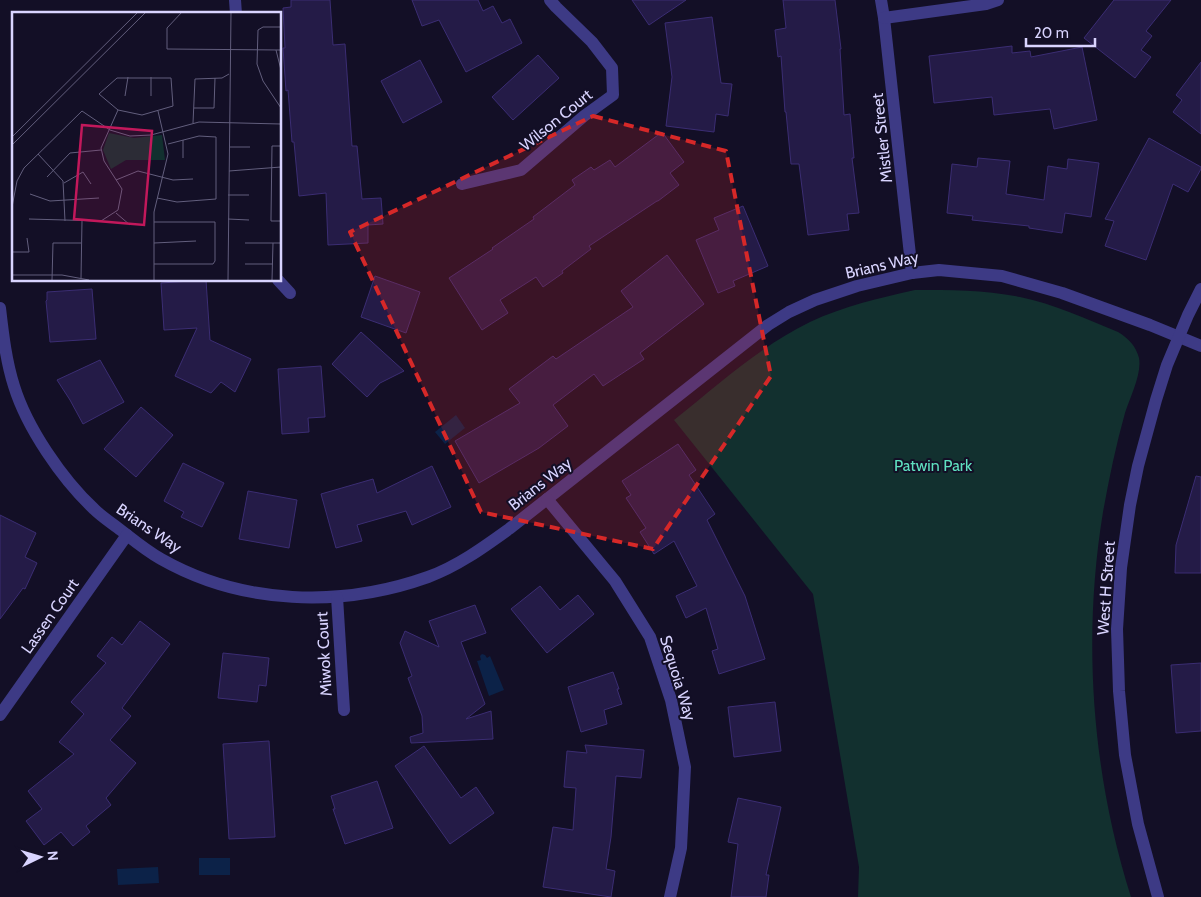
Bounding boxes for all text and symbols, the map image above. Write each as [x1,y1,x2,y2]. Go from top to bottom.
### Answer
inset map [12,12,281,281]
scale bar [1026,15,1095,47]
text: 20 m [1034,24,1069,42]
street label: Wilson Court [516,85,596,155]
street label: Mistler Street [868,92,896,184]
street label: Brians Way [843,247,921,283]
street label: Brians Way [505,454,575,514]
park label: Patwin Park [894,456,973,475]
street label: Brians Way [113,499,185,557]
street label: West H Street [1093,540,1119,636]
street label: Lassen Court [17,574,83,657]
street label: Miwok Court [312,611,336,697]
street label: Sequoia Way [656,633,700,723]
north arrow [15,832,65,882]
text: N [44,850,62,862]

